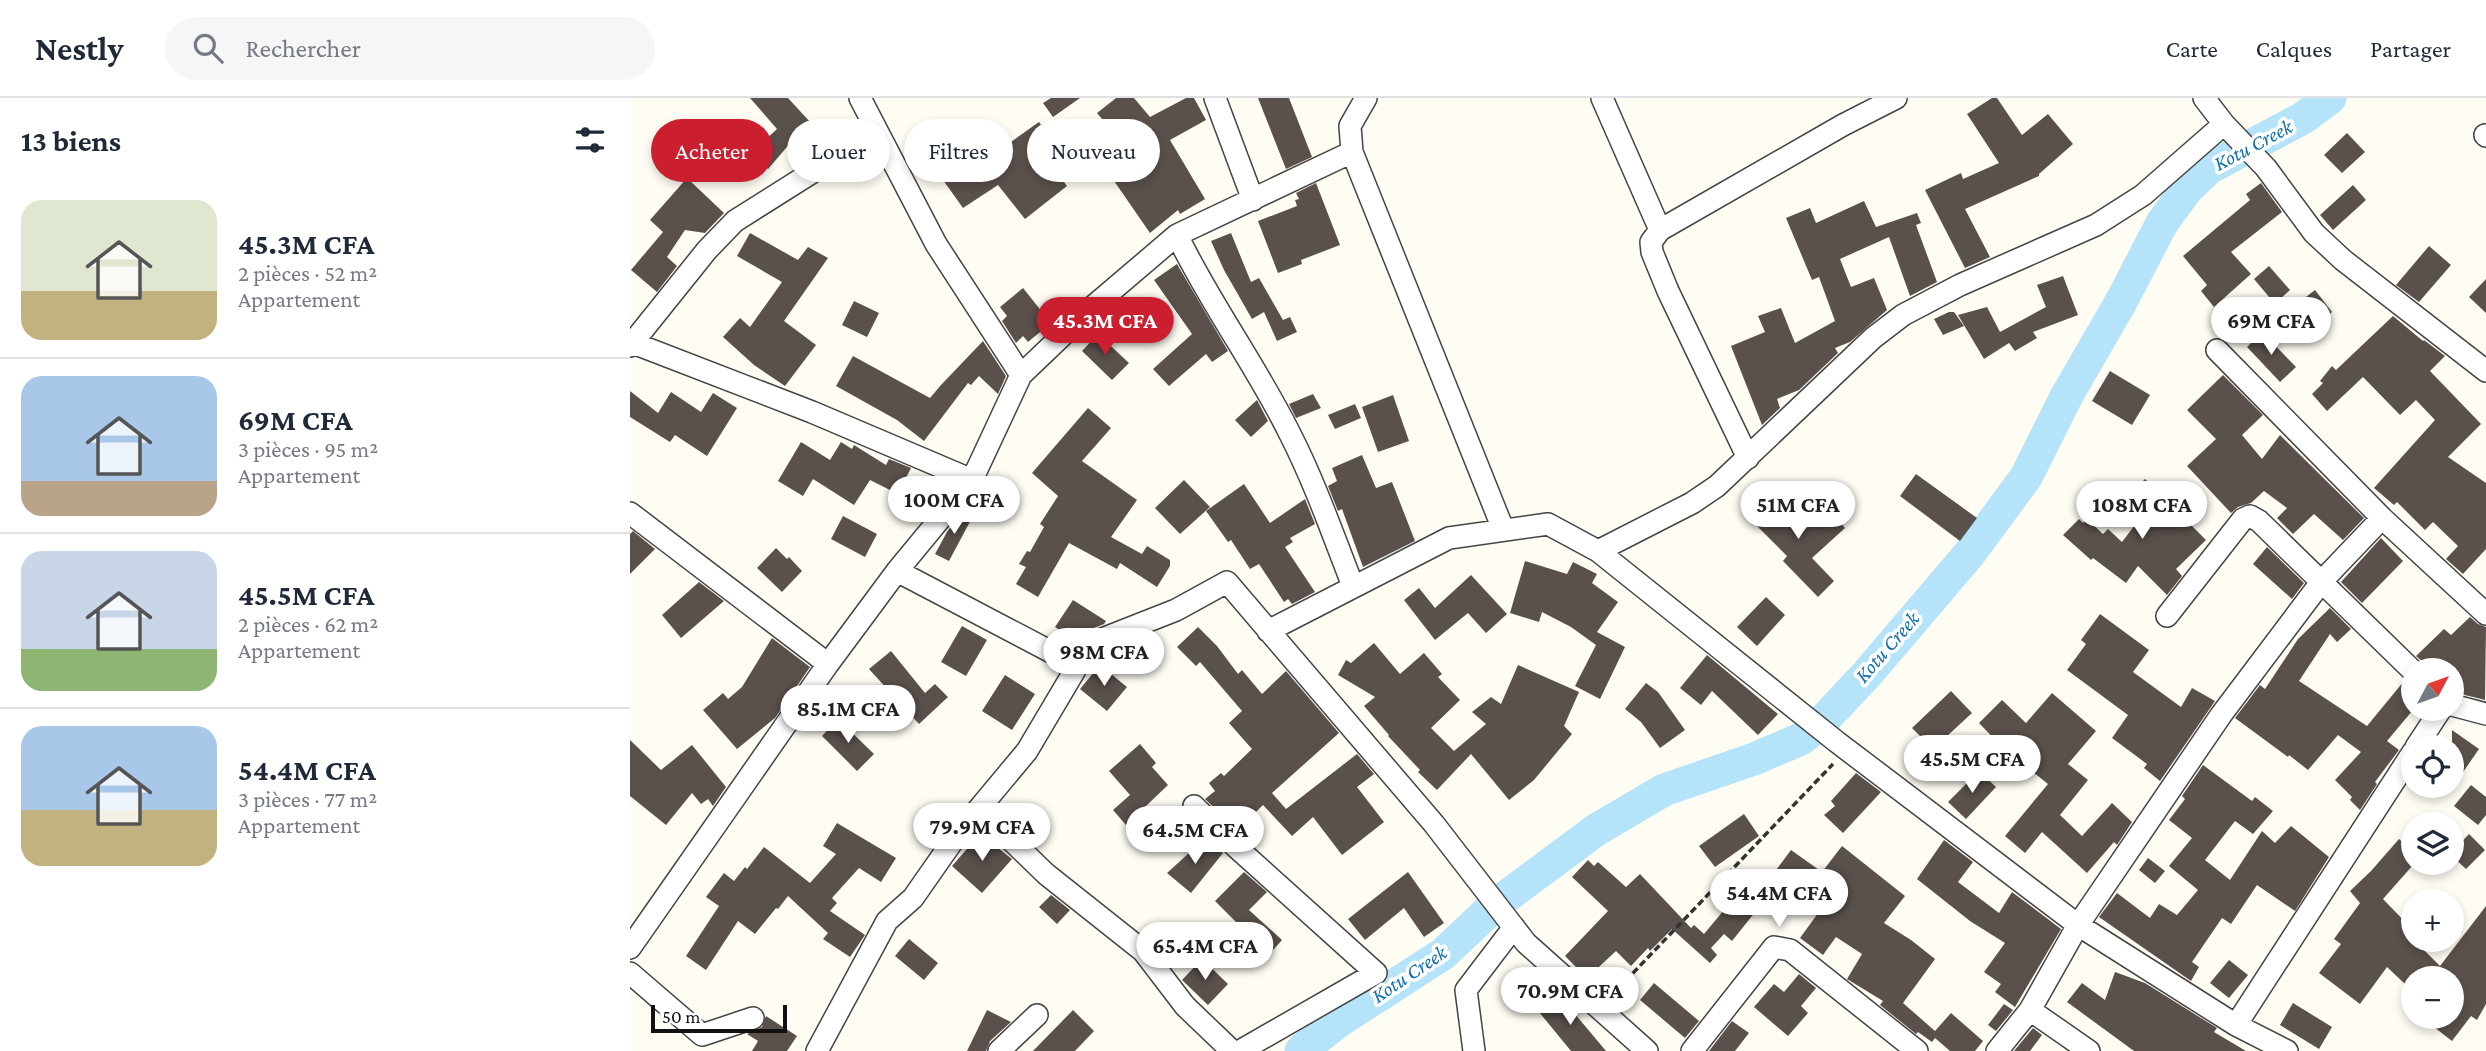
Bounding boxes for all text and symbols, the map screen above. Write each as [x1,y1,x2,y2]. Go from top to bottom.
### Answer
search box [165,17,655,80]
icon: search [189,29,227,67]
text: Nestly [35,30,123,67]
text: Rechercher [245,34,361,63]
text: Carte [2166,35,2218,62]
text: Calques [2256,35,2332,62]
text: Partager [2370,35,2451,62]
water label: Kotu Creek [2210,114,2297,176]
chip: Acheter [651,119,773,182]
chip: Louer [787,119,890,182]
chip: Filtres [904,119,1013,182]
chip: Nouveau [1027,119,1160,182]
icon: filters [571,121,609,159]
text: 13 biens [21,124,121,157]
text: 45.3M CFA [238,227,374,260]
icon: home [77,228,161,312]
text: 2 pièces · 52 m² [238,260,377,286]
text: Appartement [238,286,360,312]
pin: 45.3M CFA [1025,298,1185,357]
pin: 69M CFA [2206,298,2336,357]
text: 45.3M CFA [1053,307,1157,333]
text: 69M CFA [2227,307,2315,333]
text: 69M CFA [238,403,353,436]
icon: home [77,404,161,488]
text: 3 pièces · 95 m² [238,436,378,462]
text: Appartement [238,462,360,488]
pin: 100M CFA [882,476,1026,536]
pin: 51M CFA [1733,482,1863,541]
pin: 108M CFA [2070,482,2214,541]
text: 100M CFA [904,486,1004,512]
text: 51M CFA [1756,491,1840,517]
text: 108M CFA [2092,491,2192,517]
text: 45.5M CFA [238,578,374,611]
icon: home [77,579,161,663]
water label: Kotu Creek [1850,606,1925,687]
text: 2 pièces · 62 m² [238,611,378,637]
pin: 98M CFA [1039,628,1169,688]
text: Appartement [238,637,360,663]
text: 98M CFA [1059,638,1149,664]
north arrow [2401,658,2464,721]
map controls [2401,658,2464,1029]
pin: 85.1M CFA [768,686,928,745]
text: 85.1M CFA [797,695,899,721]
button: locate [2401,735,2464,798]
pin: 45.5M CFA [1892,736,2052,795]
text: 45.5M CFA [1920,745,2024,771]
text: 54.4M CFA [238,753,376,786]
icon: home [77,754,161,838]
text: 3 pièces · 77 m² [238,786,377,812]
pin: 79.9M CFA [902,804,1062,863]
pin: 64.5M CFA [1115,806,1275,866]
text: Appartement [238,812,360,838]
button: layers [2401,812,2464,875]
text: 79.9M CFA [929,813,1035,839]
text: 64.5M CFA [1142,816,1248,842]
pin: 54.4M CFA [1699,870,1859,929]
text: 54.4M CFA [1726,879,1832,905]
button: + [2401,889,2464,952]
pin: 65.4M CFA [1125,922,1285,982]
text: 65.4M CFA [1152,932,1258,958]
water label: Kotu Creek [1367,940,1452,1008]
button: − [2401,966,2464,1029]
pin: 70.9M CFA [1490,968,1650,1027]
text: 70.9M CFA [1517,977,1623,1003]
scale bar [651,1002,788,1034]
text: 50 m [662,1006,701,1027]

